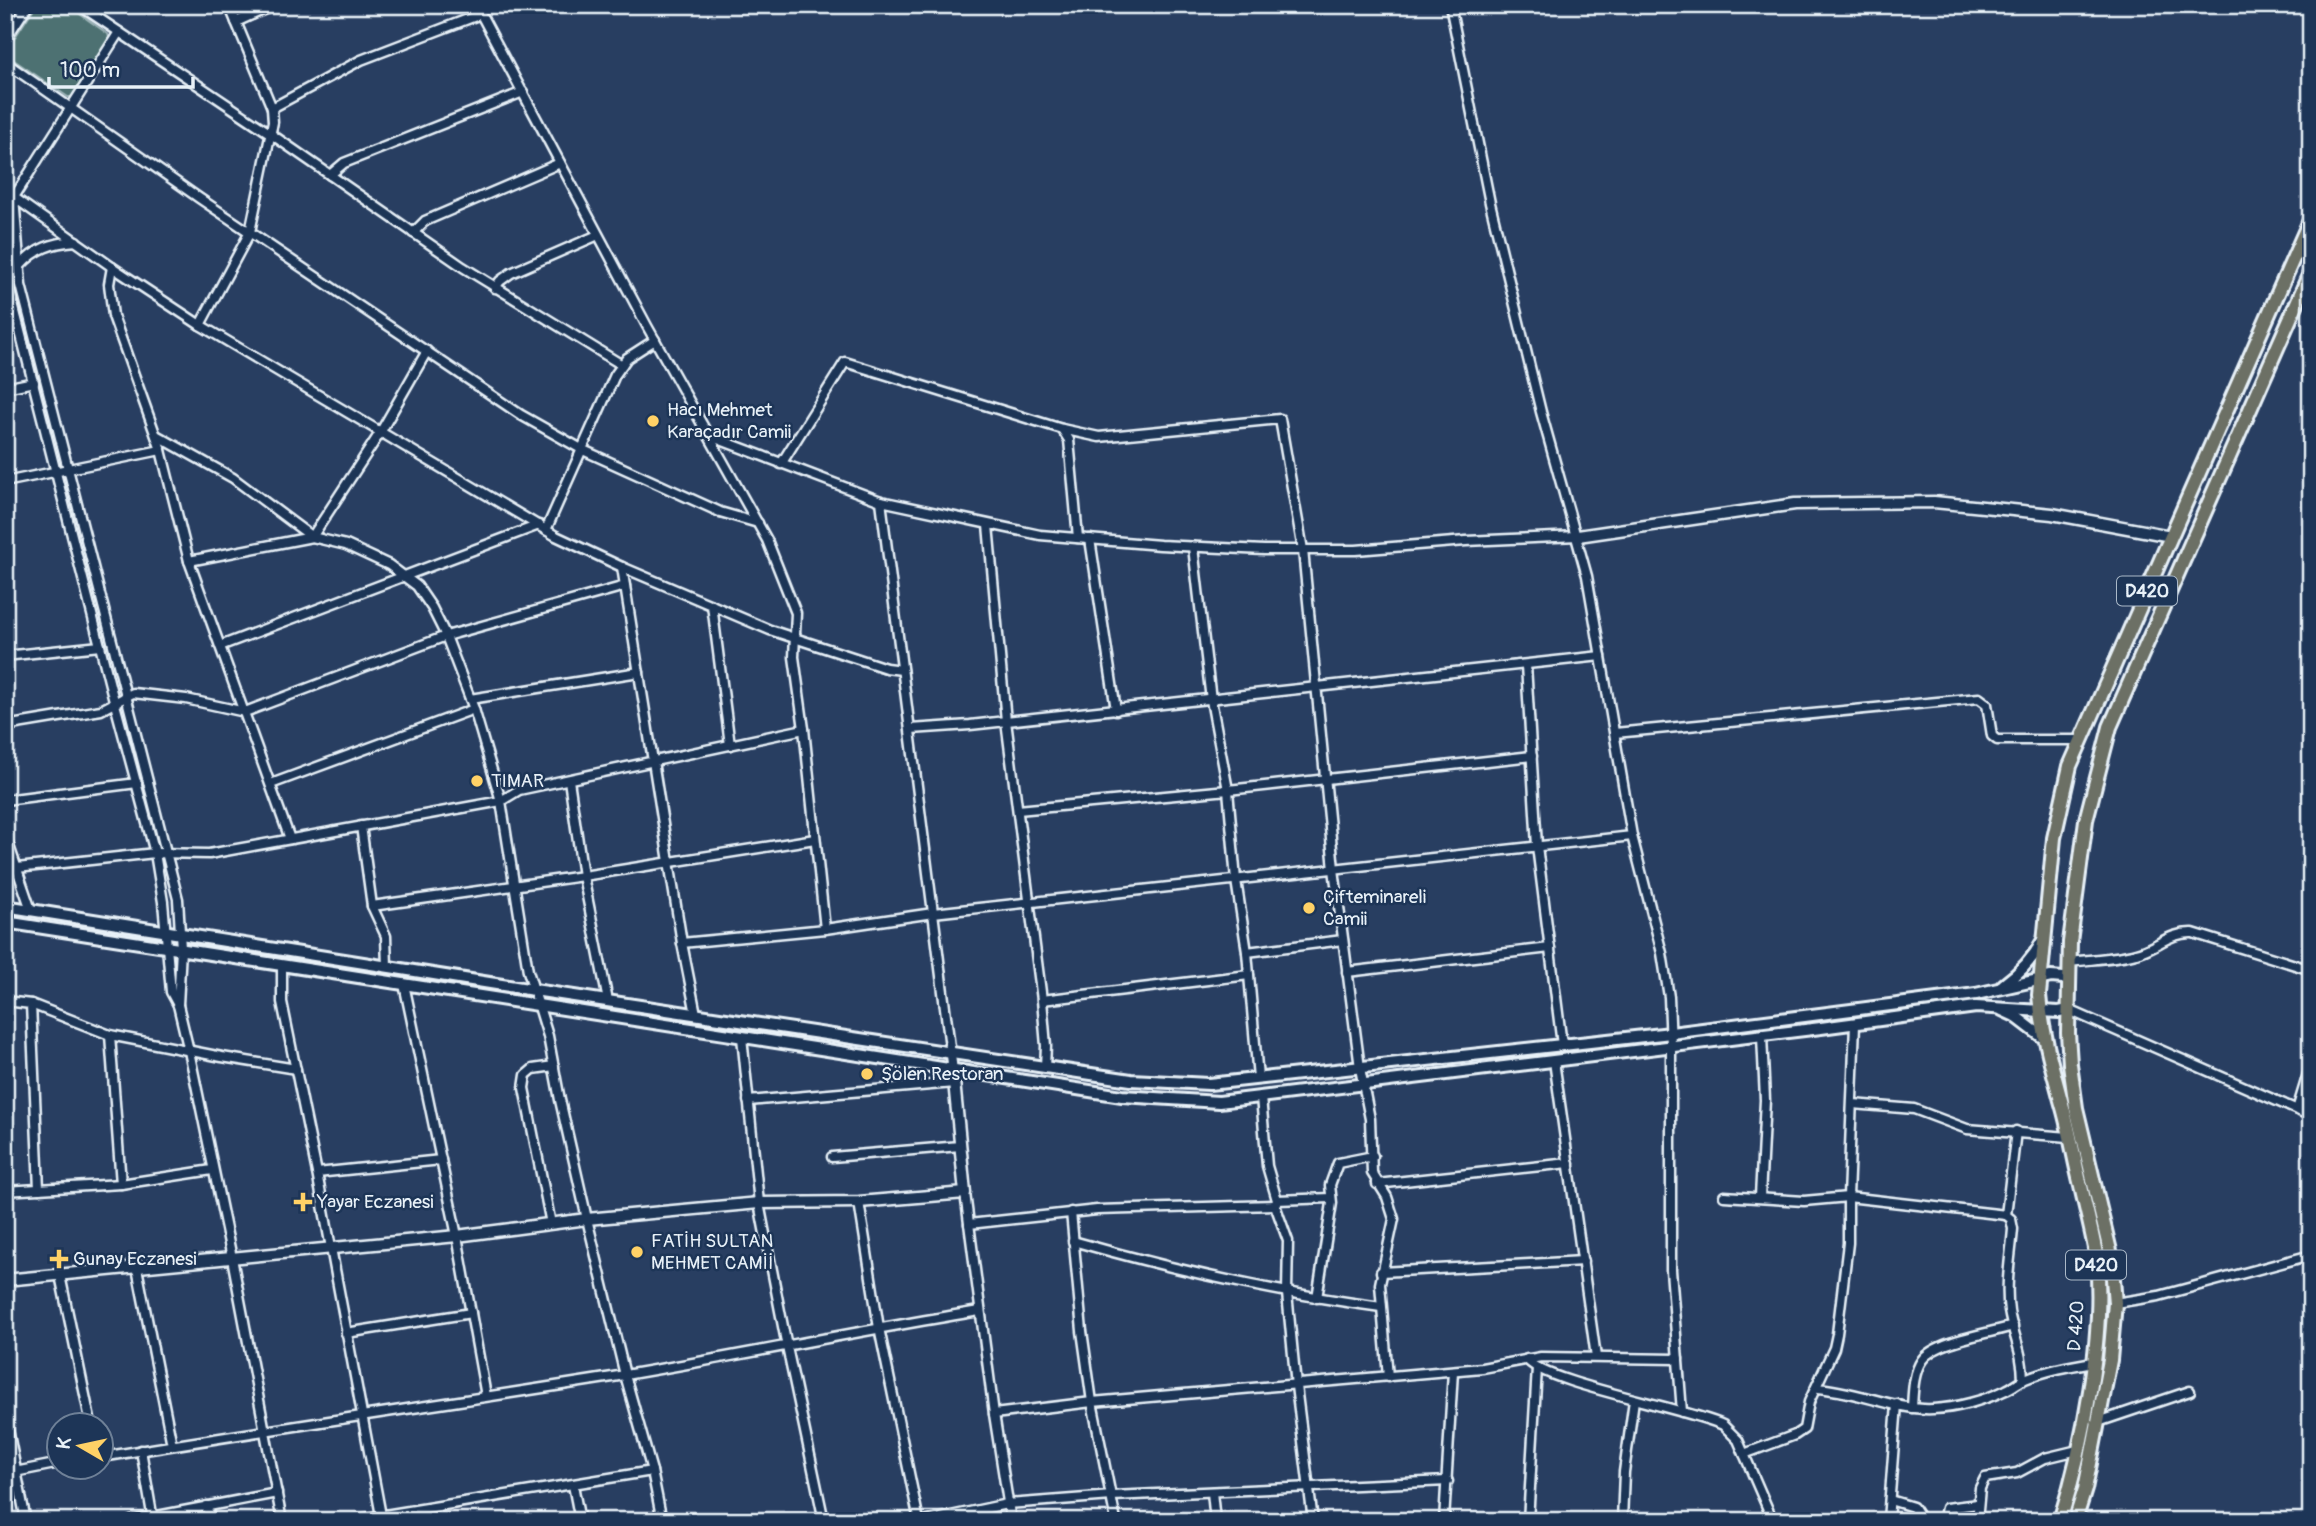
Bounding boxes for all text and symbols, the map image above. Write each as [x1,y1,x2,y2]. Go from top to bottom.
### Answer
scale bar [49,46,192,90]
text: 100 m [60,57,120,84]
place label: Hacı Mehmet Karaçadır Camii [667,398,791,444]
marker: Hacı Mehmet Karaçadır Camii [645,413,661,429]
road number: D420 [2117,576,2177,606]
place label: TIMAR [491,769,544,793]
marker: TIMAR [469,773,485,789]
place label: Çifteminareli Camii [1323,885,1426,931]
marker: Çifteminareli Camii [1301,900,1317,916]
place label: Şölen Restoran [881,1062,1004,1086]
marker: Şölen Restoran [859,1066,875,1082]
place label: Yayar Eczanesi [316,1190,434,1214]
marker: Yayar Eczanesi [295,1194,311,1210]
place label: FATİH SULTAN MEHMET CAMİİ [651,1229,773,1275]
marker: FATİH SULTAN MEHMET CAMİİ [629,1244,645,1260]
place label: Gunay Eczanesi [73,1247,197,1271]
road number: D420 [2066,1250,2126,1280]
marker: Gunay Eczanesi [51,1251,67,1267]
street label: D 420 [2062,1300,2090,1352]
north arrow [46,1410,116,1480]
text: K [51,1435,77,1451]

